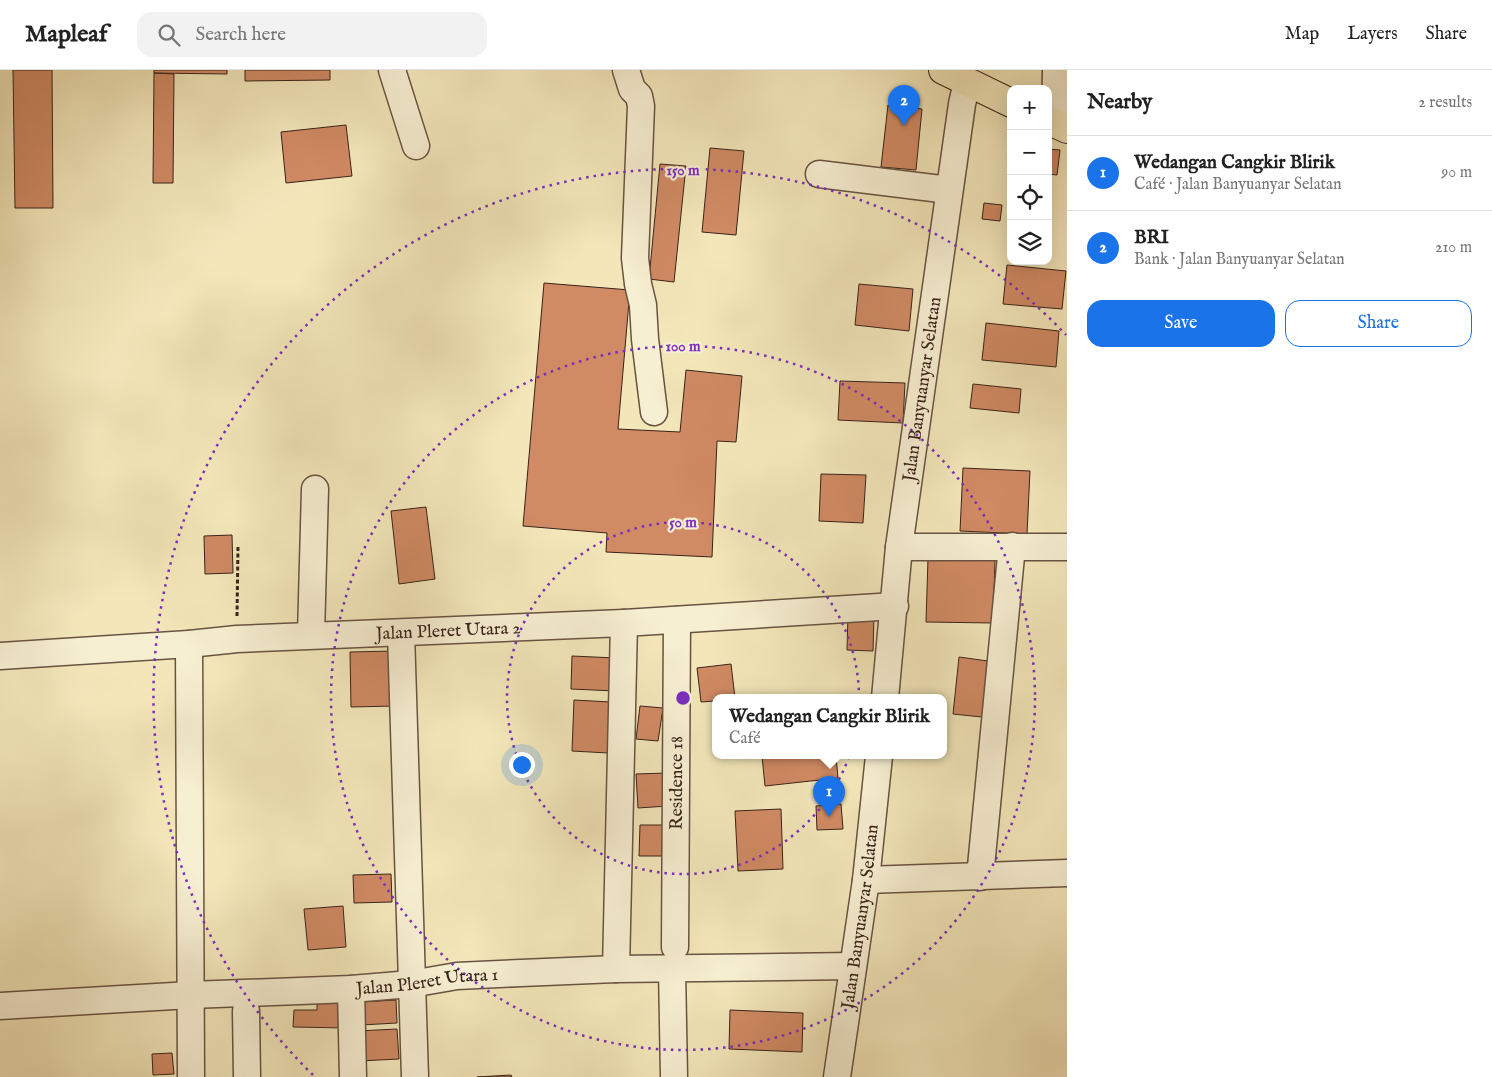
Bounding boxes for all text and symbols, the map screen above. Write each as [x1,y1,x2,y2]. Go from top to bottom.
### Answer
search box [137,12,487,57]
text: Mapleaf [25,19,107,50]
icon: search [155,21,183,49]
text: Search here [195,23,286,47]
text: Map [1285,23,1319,46]
text: Layers [1347,23,1398,46]
text: Share [1426,23,1467,46]
pin: 2 [888,85,920,126]
map controls [1007,85,1052,265]
button: + [1007,85,1052,130]
text: Nearby [1087,89,1152,116]
text: 2 results [1418,93,1472,113]
button: − [1007,130,1052,175]
text: Wedangan Cangkir Blirik [1134,151,1335,175]
text: 150 m [666,161,700,180]
text: 1 [1100,163,1106,183]
text: 90 m [1441,163,1472,183]
button: locate [1007,175,1052,220]
text: Café · Jalan Banyuanyar Selatan [1134,175,1341,195]
button: layers [1007,220,1052,265]
text: BRI [1134,226,1169,250]
text: 2 [1099,238,1107,258]
text: 210 m [1435,238,1472,258]
text: Bank · Jalan Banyuanyar Selatan [1134,250,1345,270]
street label: Jalan Banyuanyar Selatan [898,295,947,485]
button: Save [1087,300,1275,347]
button: Share [1285,300,1472,347]
text: 100 m [665,337,701,356]
text: 50 m [669,513,697,532]
street label: Jalan Pleret Utara 2 [373,617,521,646]
centre of rings [674,689,692,707]
popup [712,694,947,759]
text: Wedangan Cangkir Blirik [729,705,930,729]
text: Café [729,729,761,749]
street label: Residence 18 [666,736,689,830]
your location [509,752,535,778]
pin: 1 [813,776,845,817]
street label: Jalan Banyuanyar Selatan [837,823,885,1013]
street label: Jalan Pleret Utara 1 [353,964,499,1002]

